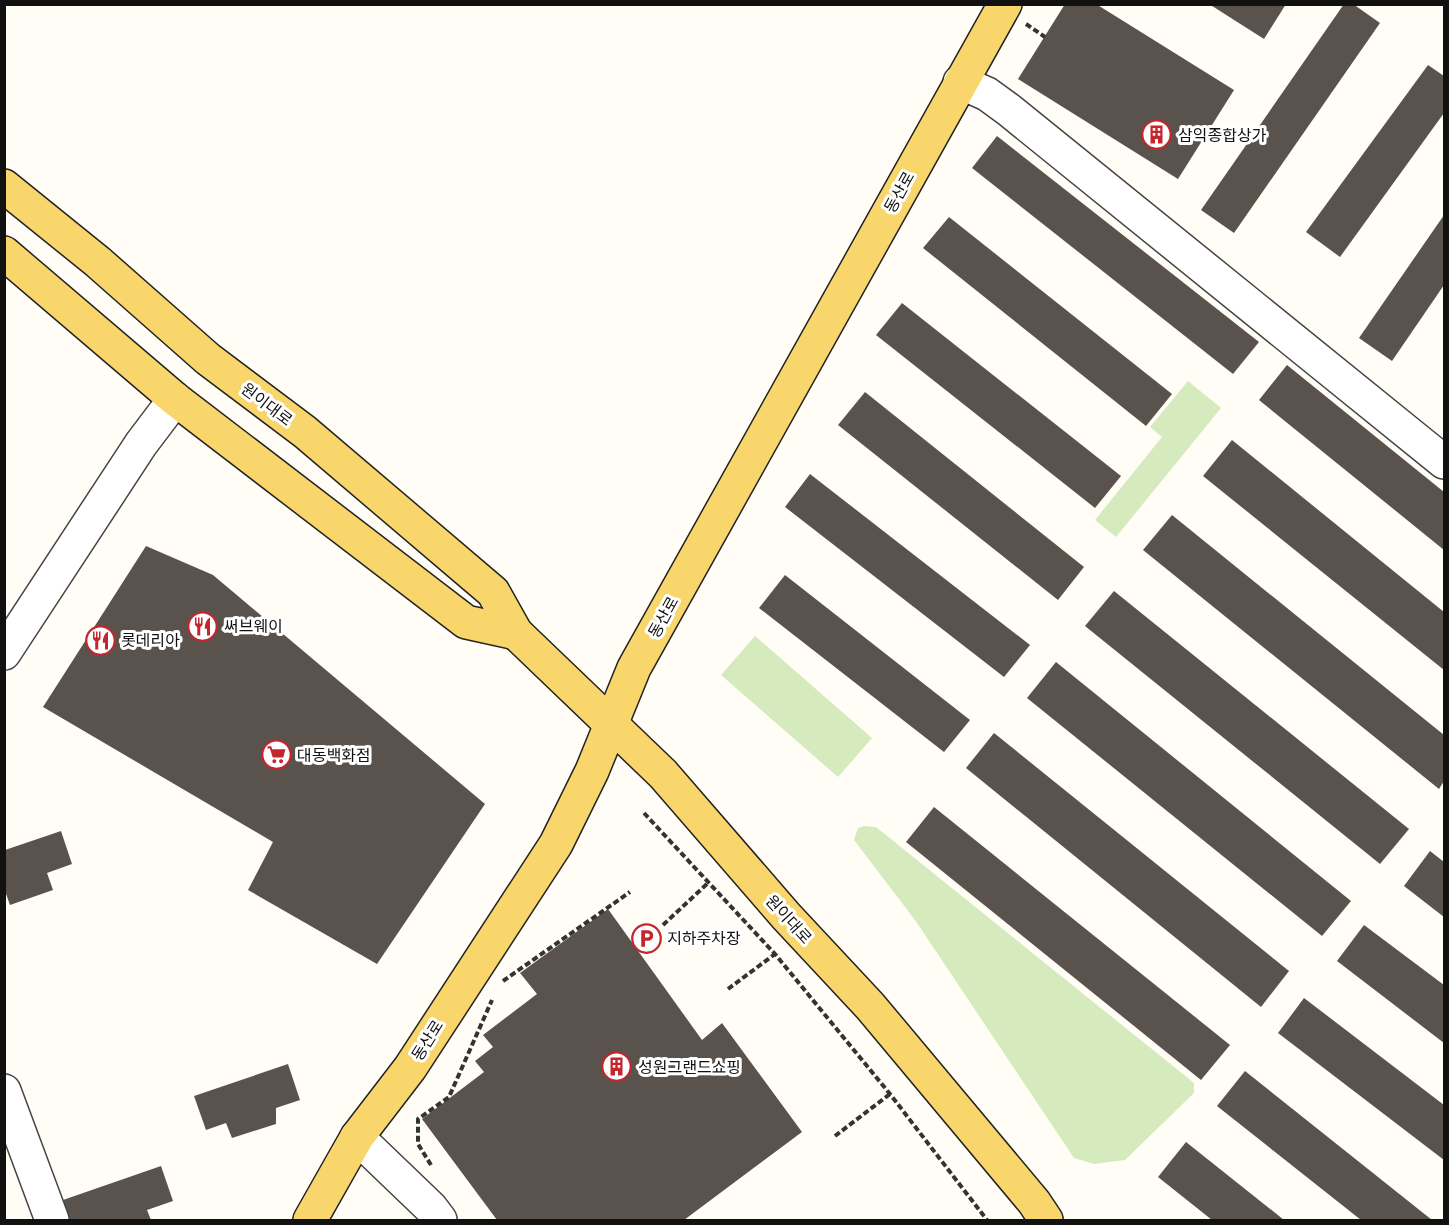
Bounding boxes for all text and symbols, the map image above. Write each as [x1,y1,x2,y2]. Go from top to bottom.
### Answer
building icon: 삼익종합상가 [1141,119,1173,151]
place label: 삼익종합상가 [1178,125,1267,145]
street label: 동산로 [880,168,919,216]
street label: 원이대로 [237,378,297,430]
street label: 동산로 [644,593,683,641]
restaurant icon: 써브웨이 [187,610,219,642]
place label: 써브웨이 [224,616,283,636]
restaurant icon: 롯데리아 [84,624,116,656]
place label: 롯데리아 [121,630,180,650]
supermarket icon: 대동백화점 [260,739,292,771]
place label: 대동백화점 [297,745,371,765]
street label: 원이대로 [762,890,816,948]
parking icon: 지하주차장 [630,922,662,954]
place label: 지하주차장 [667,928,741,948]
street label: 동산로 [407,1016,447,1064]
building icon: 성원그랜드쇼핑 [601,1051,633,1083]
place label: 성원그랜드쇼핑 [638,1057,741,1077]

